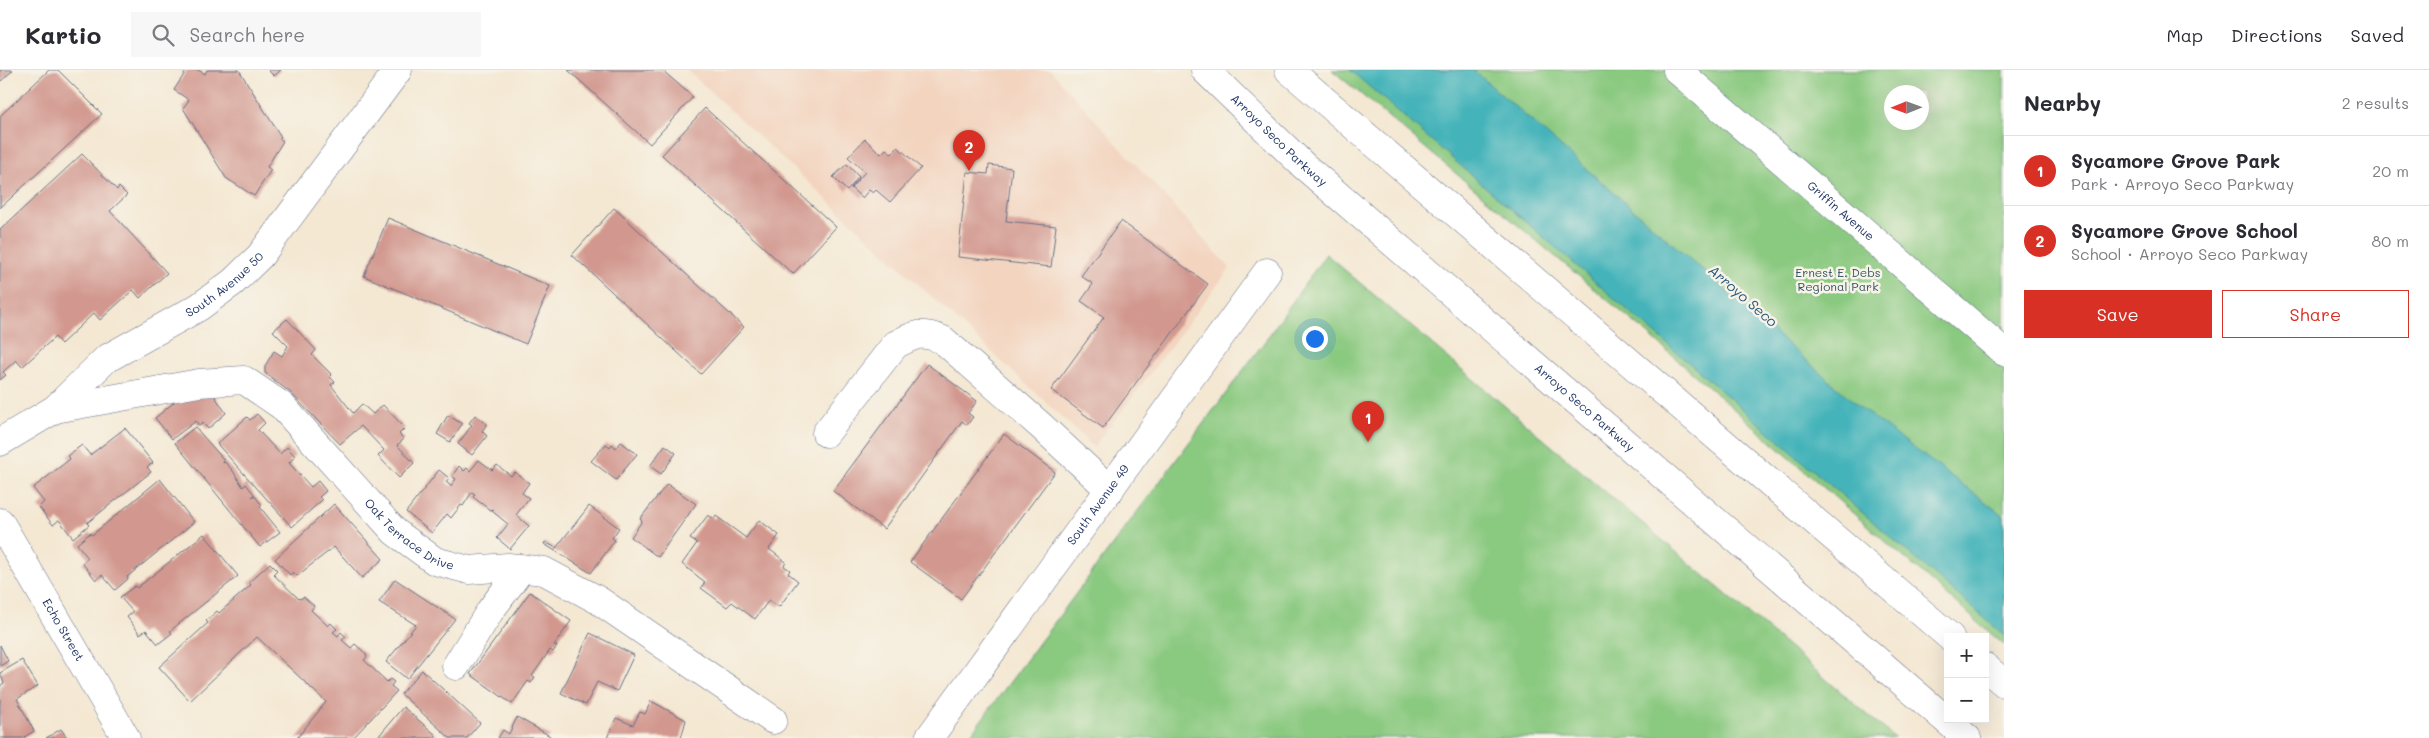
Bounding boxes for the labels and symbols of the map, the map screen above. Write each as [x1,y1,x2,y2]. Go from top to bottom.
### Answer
north arrow [1884,85,1929,130]
street label: Arroyo Seco Parkway [1228,90,1331,189]
pin: 2 [953,130,985,171]
street label: Griffin Avenue [1804,177,1878,244]
street label: South Avenue 50 [182,248,267,320]
water label: Arroyo Seco [1705,260,1782,331]
park label: Ernest E. Debs Regional Park [1795,264,1881,294]
your location [1302,326,1328,352]
street label: Arroyo Seco Parkway [1531,359,1638,455]
pin: 1 [1352,401,1384,442]
street label: South Avenue 49 [1063,461,1132,548]
street label: Oak Terrace Drive [362,495,456,573]
street label: Echo Street [39,595,88,664]

